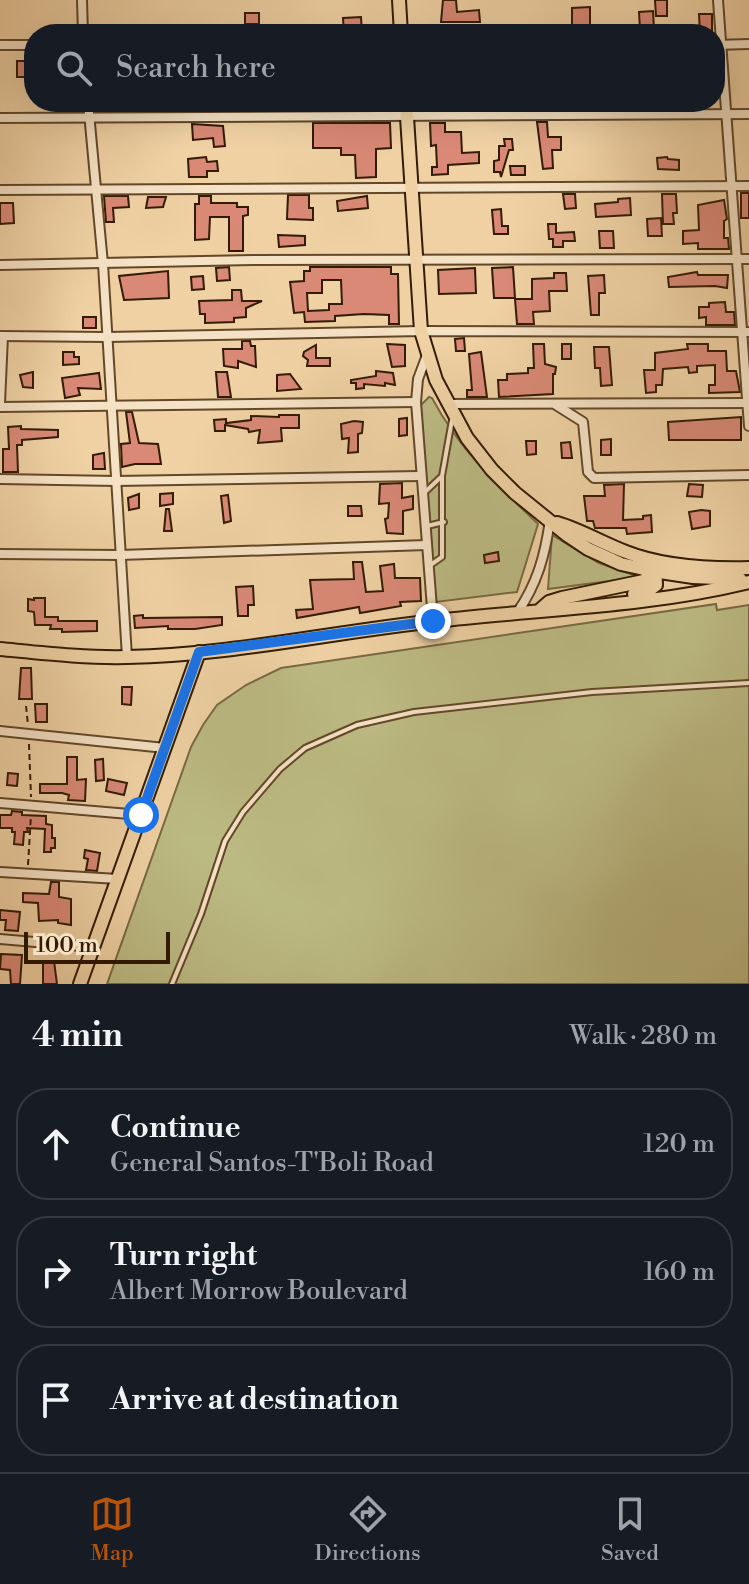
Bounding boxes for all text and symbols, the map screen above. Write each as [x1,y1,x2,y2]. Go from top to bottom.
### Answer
search box [24,24,725,112]
icon: search [52,46,96,90]
text: Search here [116,49,276,87]
route end [415,603,451,639]
route start [123,797,159,833]
scale bar [24,928,170,964]
text: 100 m [36,932,98,959]
text: 4 min [32,1015,123,1057]
text: Walk · 280 m [570,1020,717,1052]
text: Continue [110,1109,241,1147]
icon: ahead [34,1122,78,1166]
text: 120 m [643,1128,715,1160]
text: General Santos-T'Boli Road [110,1147,434,1179]
text: Turn right [110,1237,257,1275]
icon: right [34,1250,78,1294]
text: 160 m [644,1256,715,1288]
text: Albert Morrow Boulevard [110,1275,408,1307]
icon: arrive [34,1378,78,1422]
text: Arrive at destination [110,1381,399,1419]
tab: Map [90,1492,134,1567]
tab: Directions [315,1492,421,1567]
tab: Saved [601,1492,659,1567]

